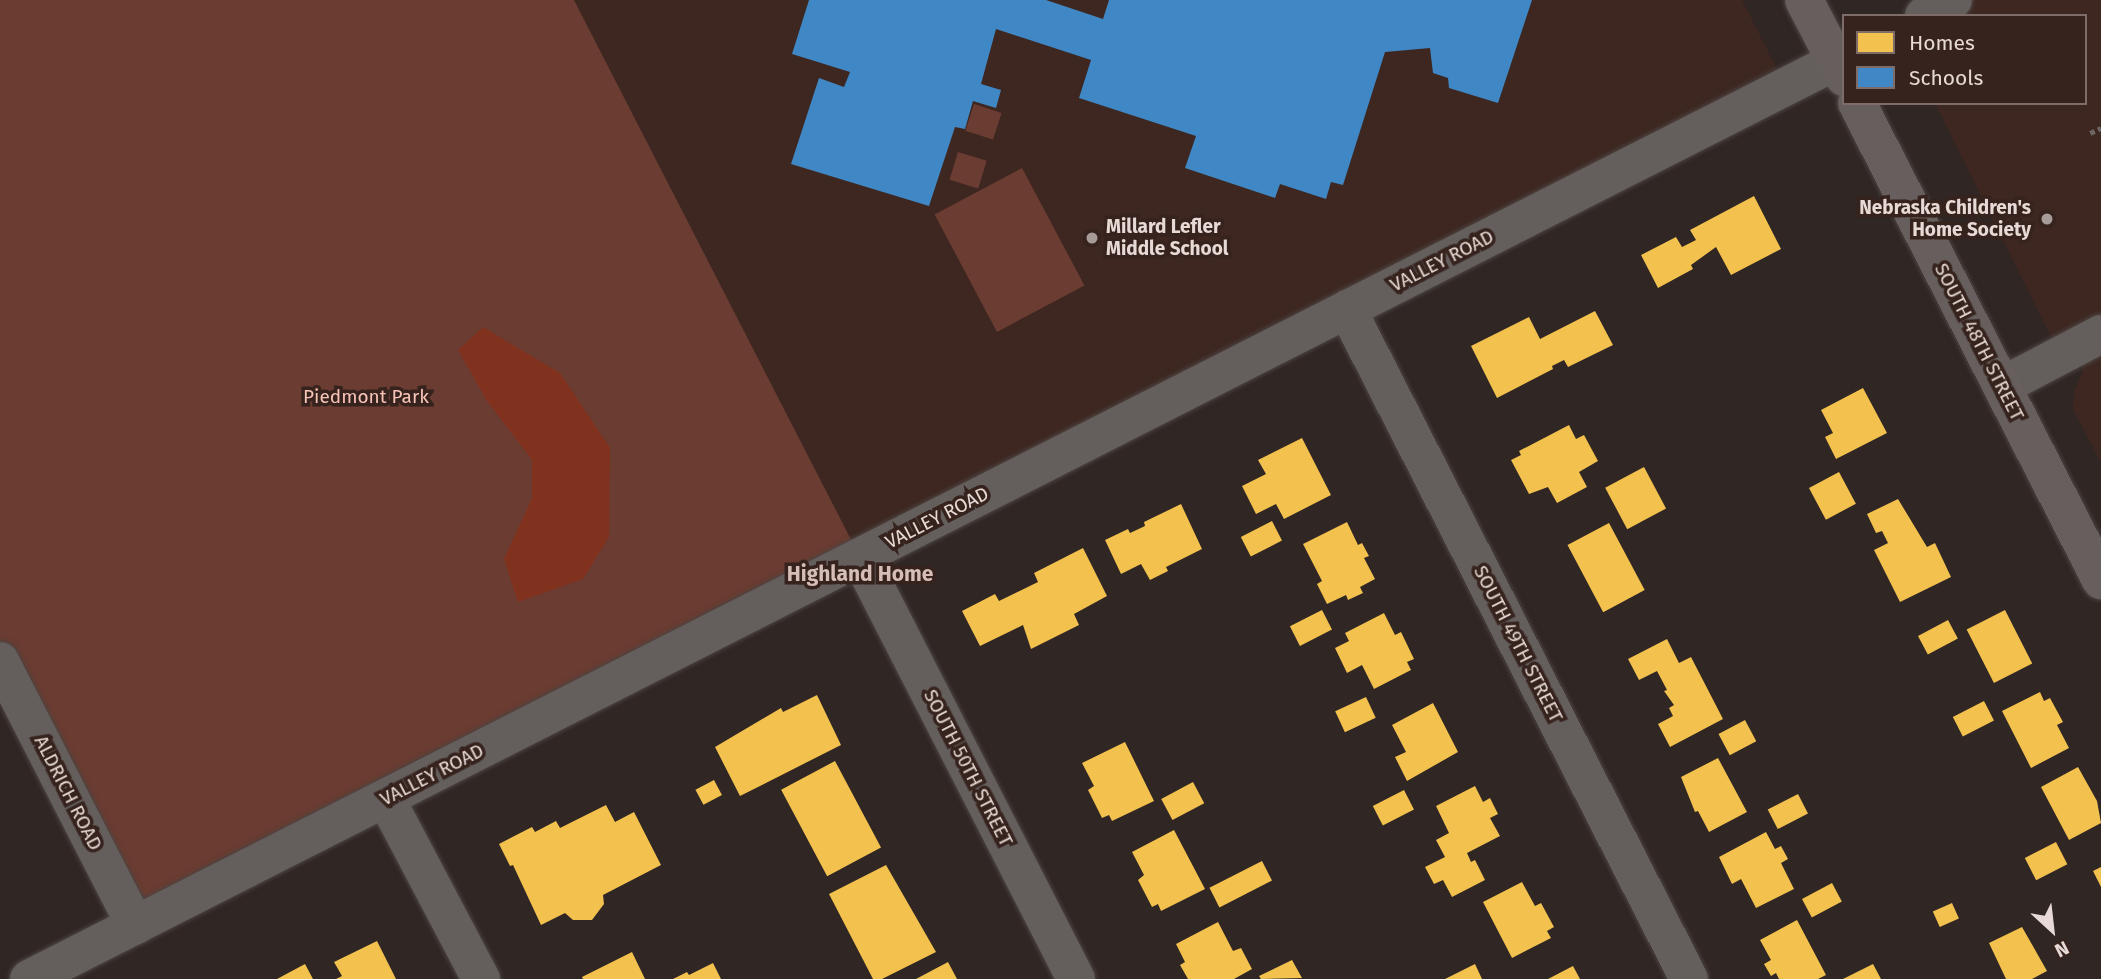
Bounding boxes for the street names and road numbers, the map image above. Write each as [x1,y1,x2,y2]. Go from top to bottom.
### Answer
street label: VALLEY ROAD [1386,225,1498,297]
street label: SOUTH 48TH STREET [1930,260,2028,424]
street label: VALLEY ROAD [881,482,993,554]
street label: SOUTH 49TH STREET [1469,562,1567,726]
street label: SOUTH 50TH STREET [919,686,1017,850]
street label: ALDRICH ROAD [29,732,107,854]
street label: VALLEY ROAD [376,739,488,811]

